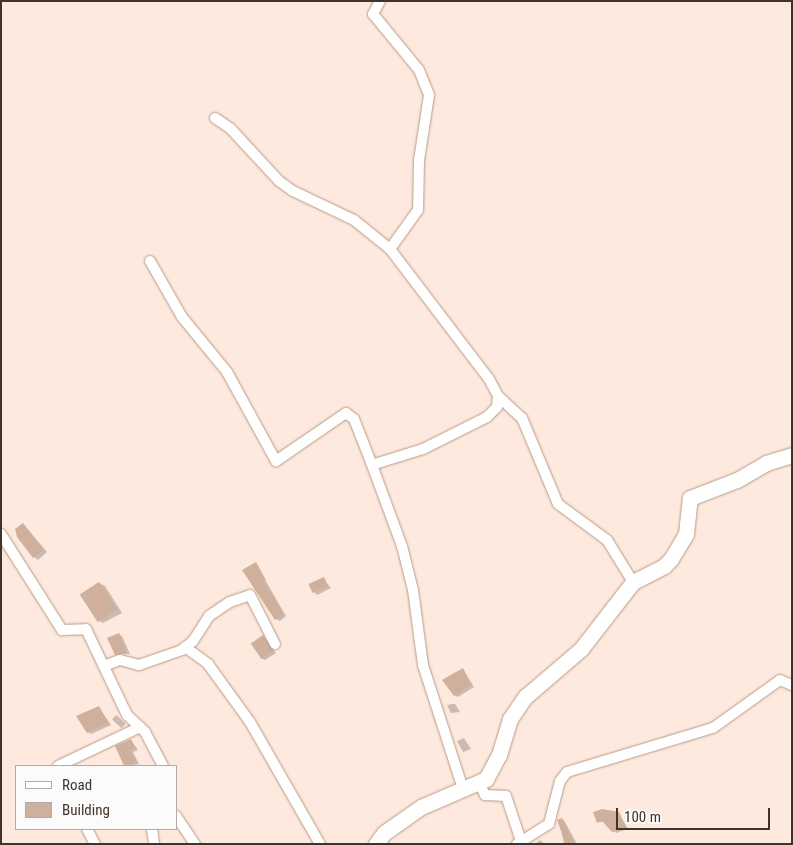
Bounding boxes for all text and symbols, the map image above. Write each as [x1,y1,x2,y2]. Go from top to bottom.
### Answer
legend [15,765,178,830]
text: Road [62,776,92,794]
scale bar [618,798,772,830]
text: Building [62,801,110,819]
text: 100 m [624,808,661,826]

